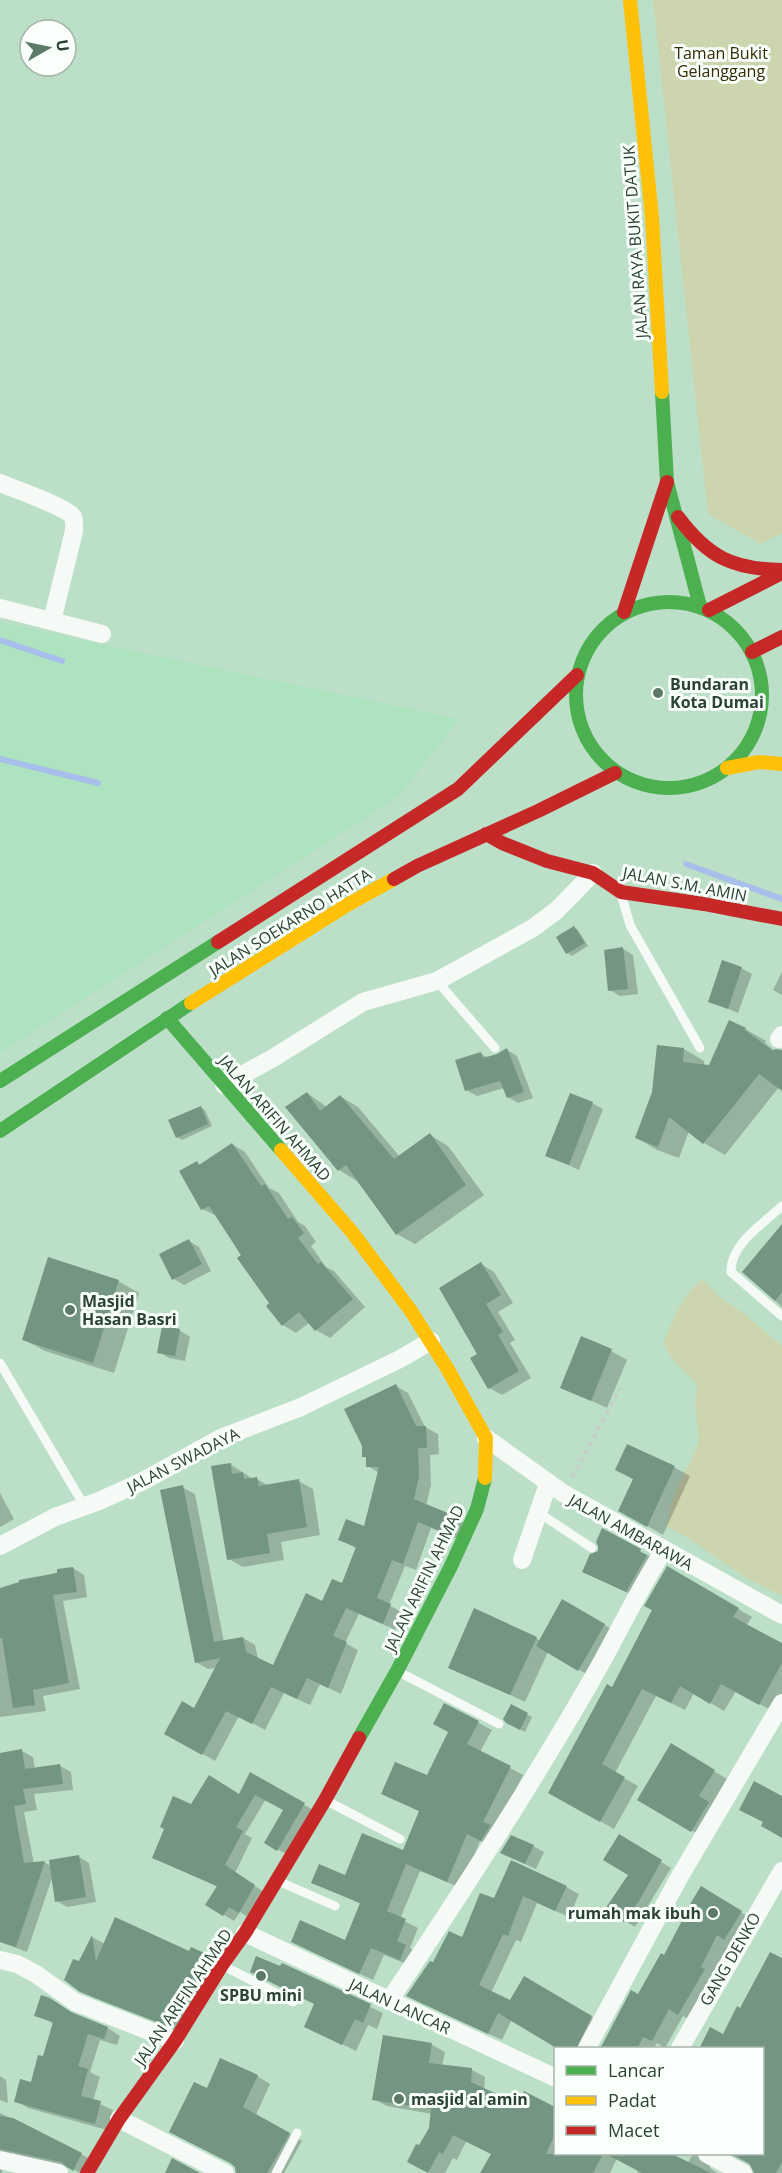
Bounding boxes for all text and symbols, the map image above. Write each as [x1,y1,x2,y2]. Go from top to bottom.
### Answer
north arrow [18,18,78,78]
text: U [51,38,75,53]
park label: Taman Bukit Gelanggang [674,42,768,82]
street label: JALAN RAYA BUKIT DATUK [617,145,653,341]
place label: Bundaran Kota Dumai [670,673,764,713]
marker: Bundaran Kota Dumai [651,686,665,700]
street label: JALAN S.M. AMIN [619,861,749,907]
street label: JALAN SOEKARNO HATTA [203,863,376,982]
street label: JALAN ARIFIN AHMAD [213,1049,336,1186]
place label: Masjid Hasan Basri [82,1290,177,1330]
marker: Masjid Hasan Basri [63,1303,77,1317]
street label: JALAN SWADAYA [121,1422,244,1499]
street label: JALAN AMBARAWA [563,1488,698,1576]
street label: JALAN ARIFIN AHMAD [378,1501,469,1657]
place label: rumah mak ibuh [568,1902,701,1924]
marker: rumah mak ibuh [706,1906,720,1920]
street label: GANG DENKO [694,1908,766,2010]
street label: JALAN ARIFIN AHMAD [128,1924,237,2071]
marker: SPBU mini [254,1969,268,1983]
street label: JALAN LANCAR [344,1972,454,2039]
place label: SPBU mini [220,1984,302,2006]
legend [554,2047,764,2155]
text: Lancar [608,2058,665,2082]
place label: masjid al amin [411,2088,528,2110]
text: Padat [608,2088,656,2112]
marker: masjid al amin [392,2092,406,2106]
text: Macet [608,2118,659,2142]

